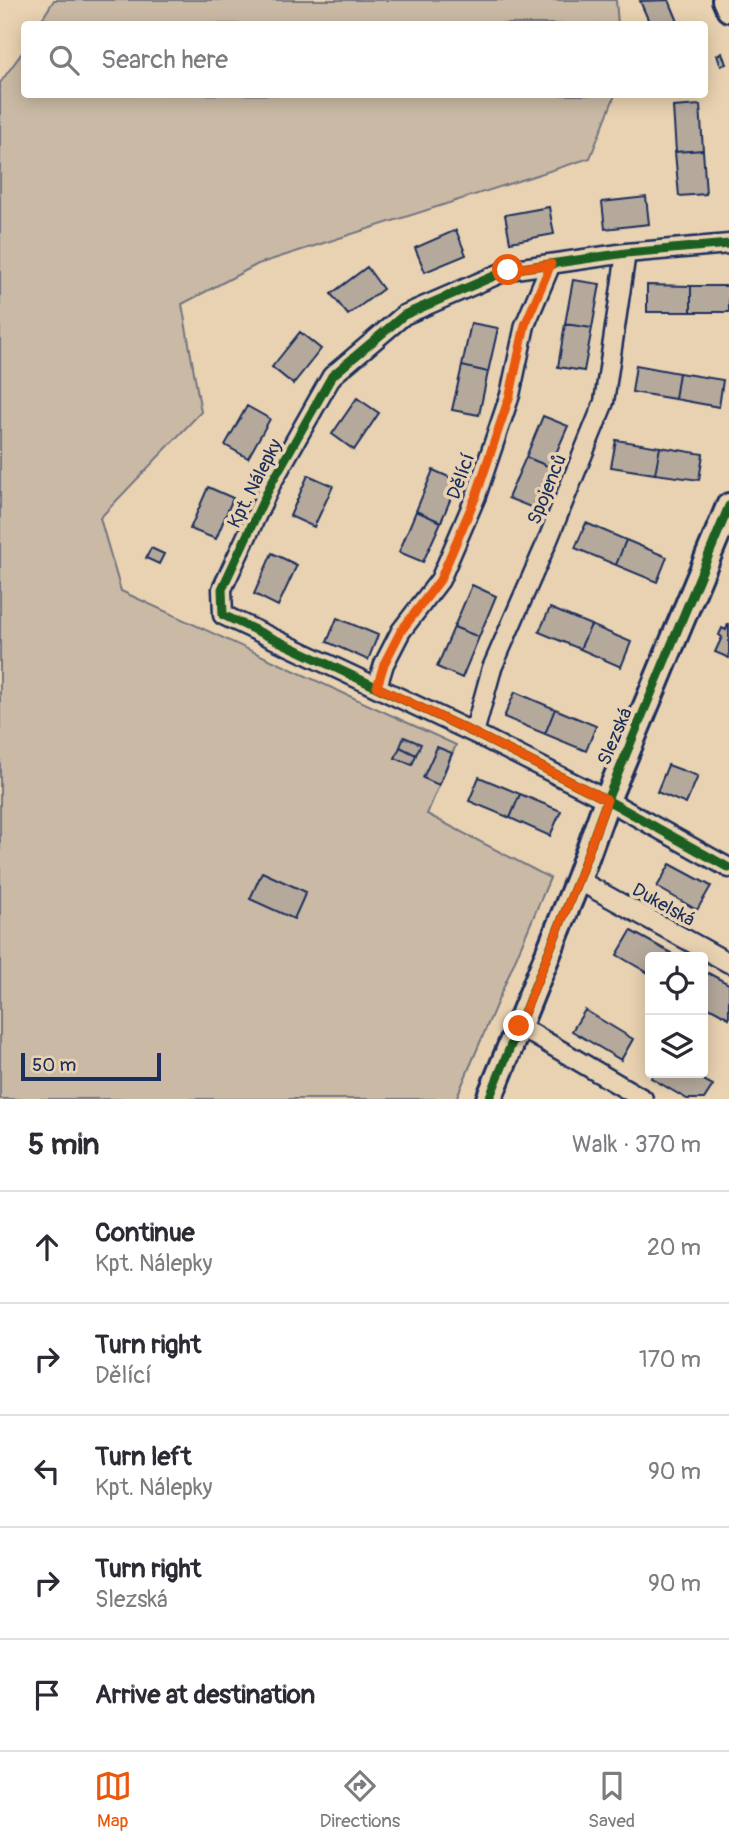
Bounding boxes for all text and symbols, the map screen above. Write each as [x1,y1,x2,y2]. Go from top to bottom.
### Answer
search box [21,21,708,98]
icon: search [45,41,83,79]
text: Search here [101,44,228,76]
route start [492,254,523,285]
street label: Kpt. Nálepky [222,435,288,532]
street label: Dělící [442,450,480,502]
street label: Spojenců [522,451,572,528]
street label: Slezská [592,704,638,769]
street label: Dukelská [628,878,699,932]
map controls [645,952,708,1078]
button: locate [645,952,708,1015]
route end [503,1010,534,1041]
button: layers [645,1015,708,1078]
scale bar [21,1050,161,1082]
text: 50 m [32,1053,76,1077]
text: 5 min [28,1126,99,1163]
text: Walk · 370 m [572,1130,701,1159]
text: Continue [95,1217,195,1249]
icon: ahead [28,1228,66,1266]
text: 20 m [647,1233,701,1262]
text: Kpt. Nálepky [95,1249,212,1278]
text: Turn right [95,1329,201,1361]
icon: right [28,1340,66,1378]
text: 170 m [639,1345,701,1374]
text: Dělící [95,1361,152,1390]
text: Turn left [95,1441,191,1473]
icon: left [28,1452,66,1490]
text: 90 m [648,1457,701,1486]
text: Kpt. Nálepky [95,1473,212,1502]
text: Turn right [95,1553,201,1585]
icon: right [28,1564,66,1602]
text: 90 m [648,1569,701,1598]
text: Slezská [95,1585,168,1614]
icon: arrive [28,1676,66,1714]
text: Arrive at destination [95,1679,315,1711]
tab: Map [94,1767,132,1833]
tab: Directions [320,1767,400,1833]
tab: Saved [588,1767,635,1833]

